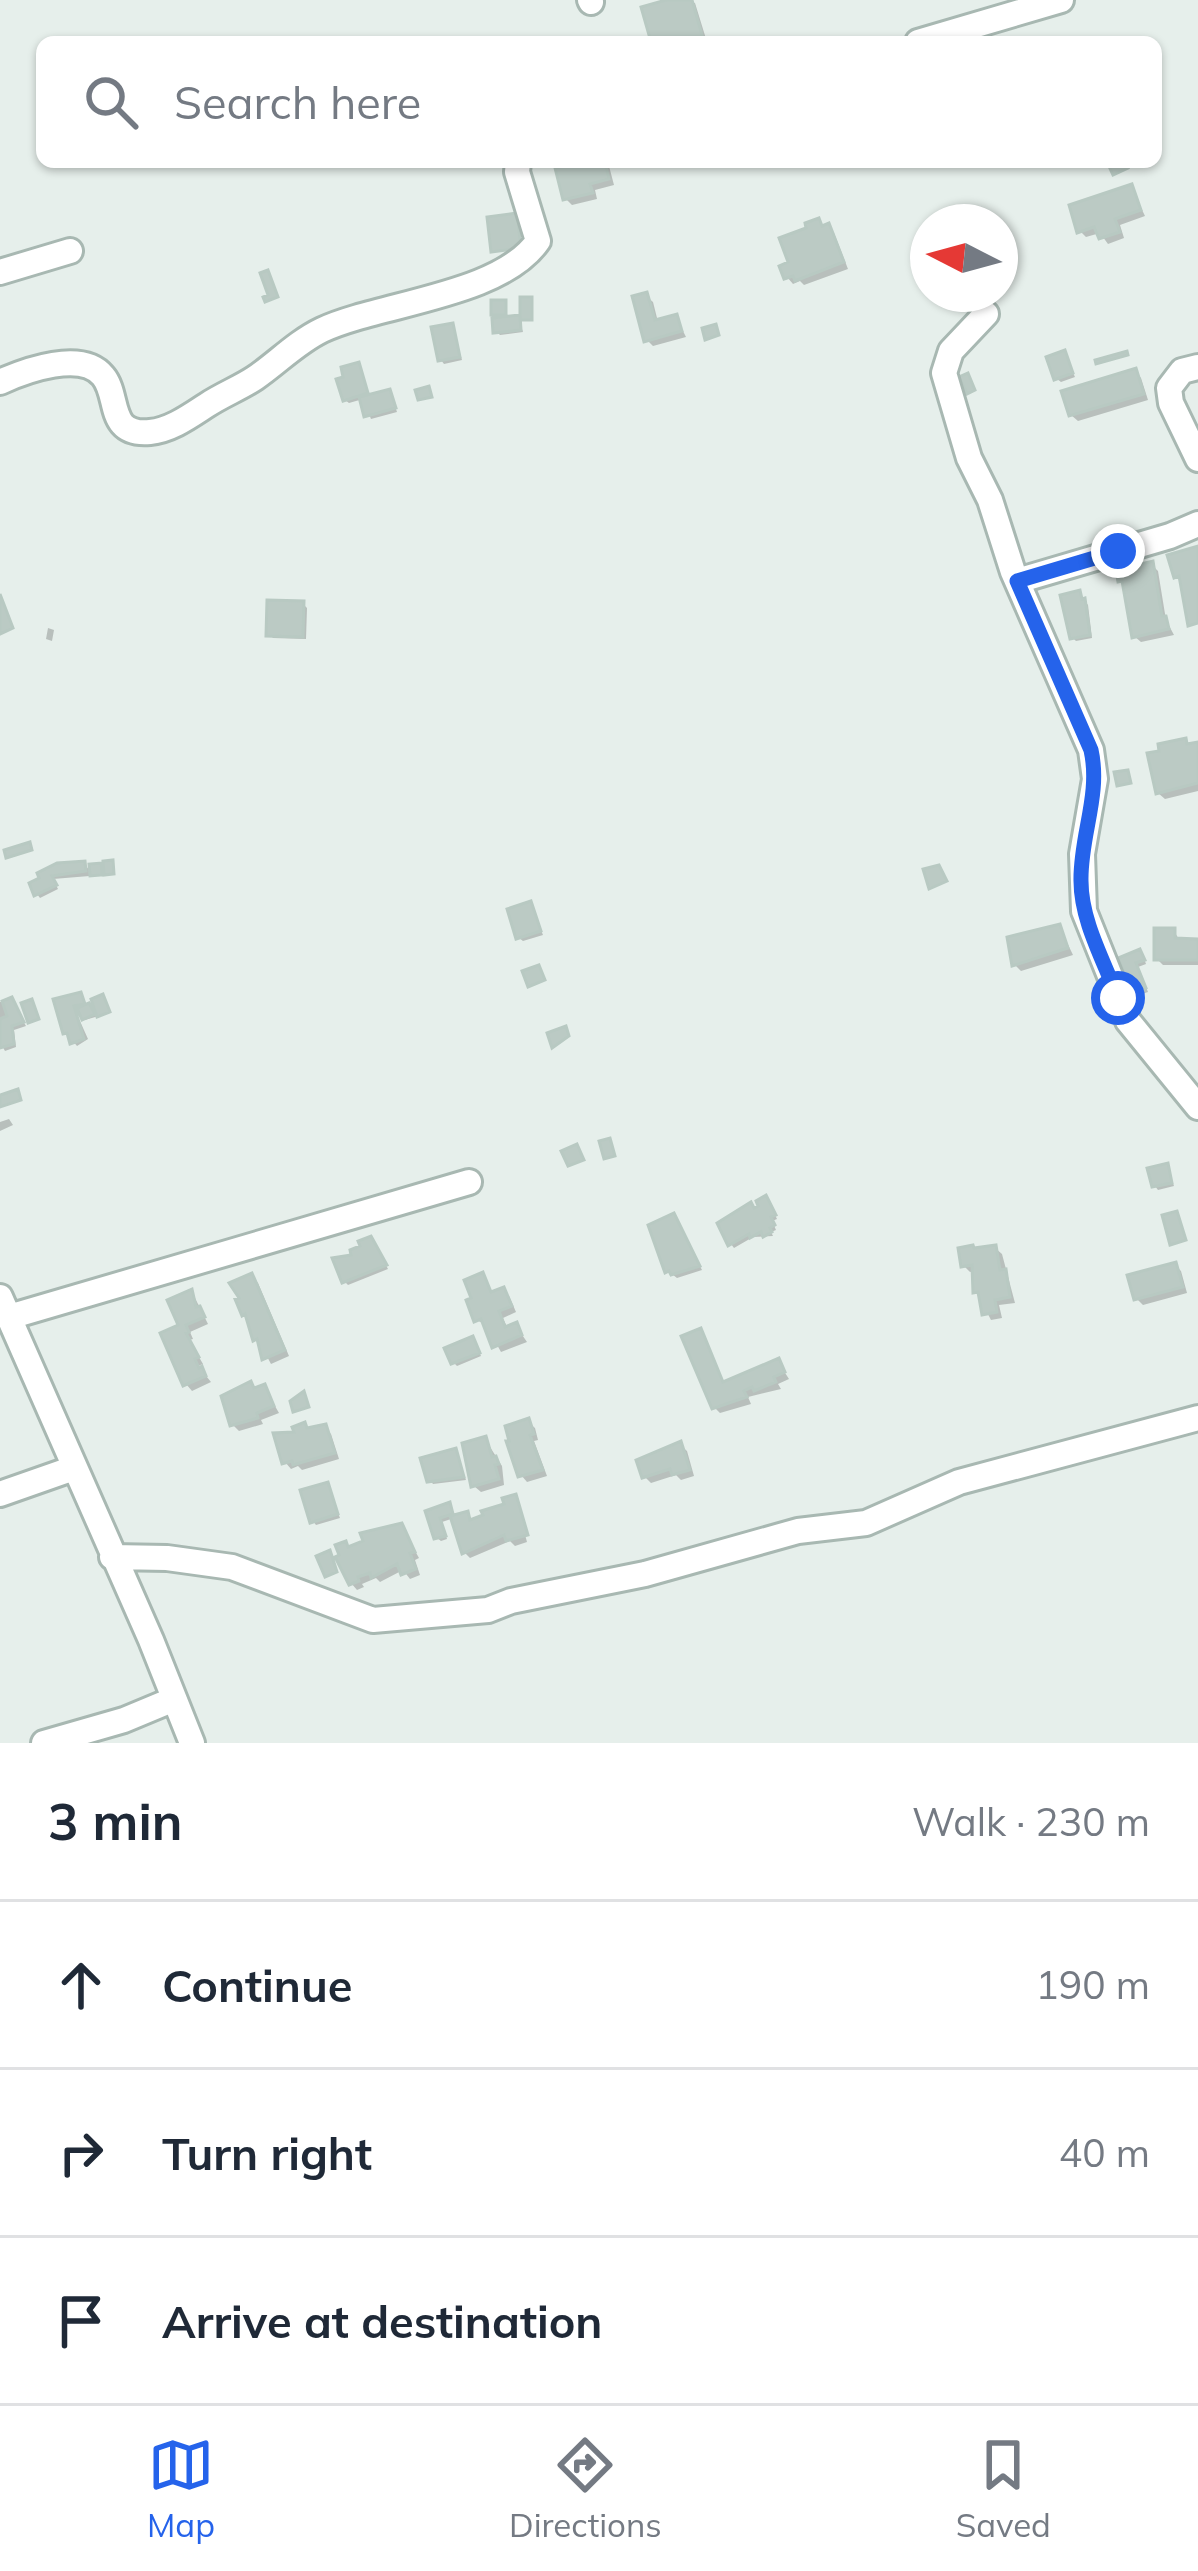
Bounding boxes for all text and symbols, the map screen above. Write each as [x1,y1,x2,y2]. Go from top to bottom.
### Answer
search box [36,36,1162,168]
icon: search [78,69,144,135]
text: Search here [174,74,421,130]
north arrow [910,204,1018,312]
route end [1091,524,1145,578]
route start [1091,971,1145,1025]
text: 3 min [48,1789,183,1853]
text: Walk · 230 m [912,1797,1150,1846]
icon: ahead [48,1952,114,2018]
text: Continue [162,1957,352,2013]
text: 190 m [1035,1960,1150,2009]
icon: right [48,2120,114,2186]
text: Turn right [162,2125,372,2181]
text: 40 m [1059,2128,1150,2177]
icon: arrive [48,2288,114,2354]
text: Arrive at destination [162,2293,602,2349]
tab: Map [147,2432,215,2545]
tab: Directions [509,2432,662,2545]
tab: Saved [956,2432,1051,2545]

